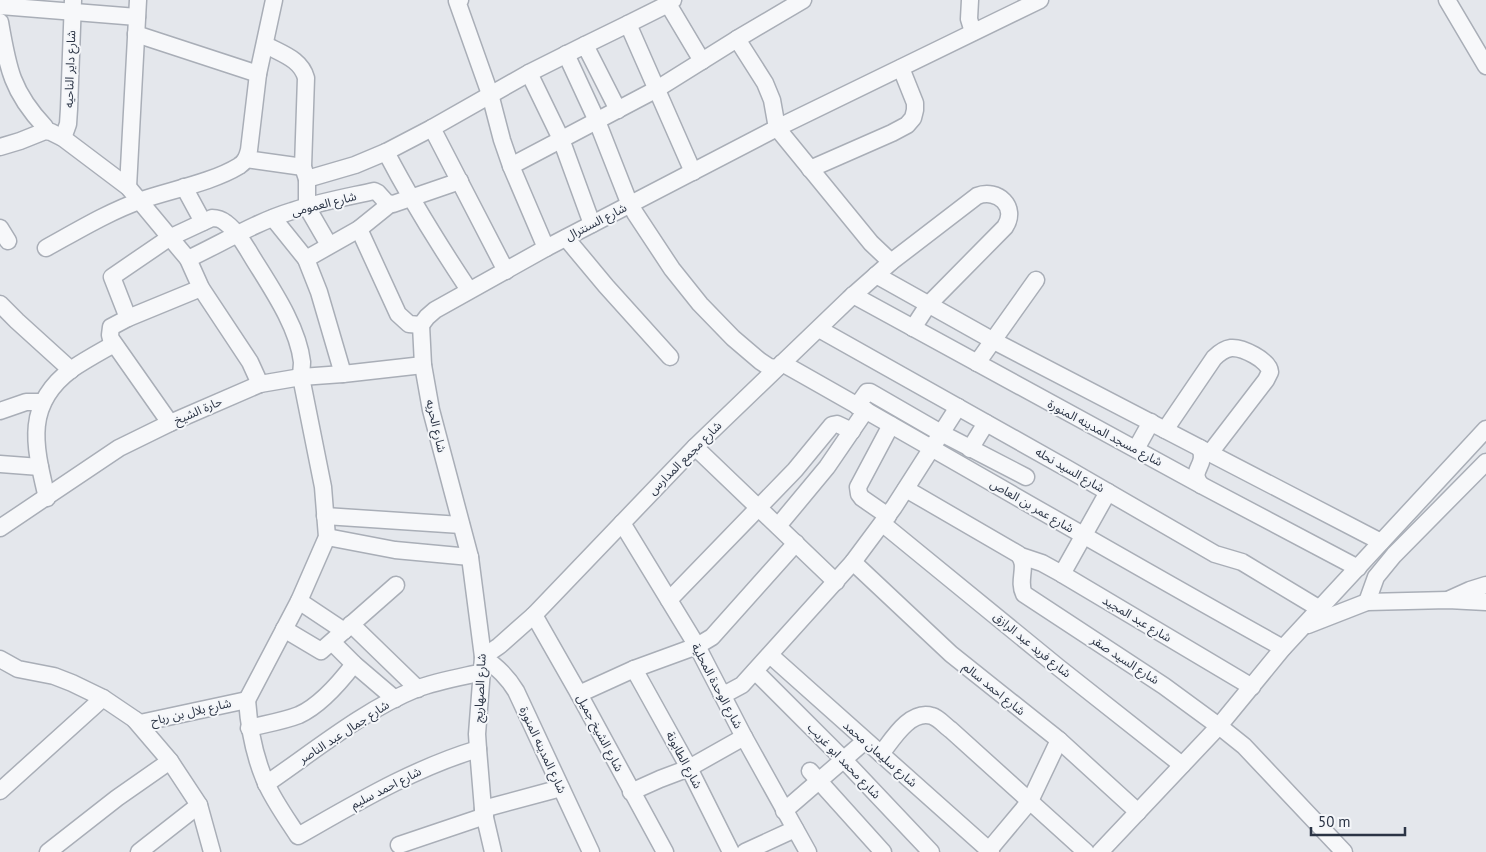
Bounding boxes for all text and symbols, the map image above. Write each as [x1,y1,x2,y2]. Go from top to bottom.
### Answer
street label: شارع داير الناحيه [61,30,80,108]
street label: شارع العمومى [290,188,358,221]
street label: شارع السنترال [563,200,630,245]
street label: حارة الشيخ [171,393,225,430]
street label: شارع مسجد المدينه المنورة [1044,396,1165,471]
street label: شارع الحريه [421,398,450,454]
street label: شارع مجمع المدارس [645,418,726,499]
street label: شارع السيد نحله [1032,444,1107,497]
street label: شارع عمر بن العاص [987,476,1077,537]
street label: شارع عبد المجيد [1099,592,1174,647]
street label: شارع فريد عبد الرازق [989,609,1074,682]
street label: شارع السيد صقر [1086,631,1162,689]
street label: شارع الوحدة المحلية [687,641,746,732]
street label: شارع الصهاريج [470,653,491,723]
street label: شارع احمد سالم [959,659,1028,720]
street label: شارع الشيخ جميل [572,692,627,775]
street label: شارع بلال بن رباح [149,695,233,730]
street label: شارع جمال عبد الناصر [295,697,393,769]
street label: شارع المدينه المنورة [515,704,570,796]
street label: شارع سليمان محمد [839,717,920,791]
street label: شارع محمد ابو غريب [803,720,884,803]
street label: شارع الطابونة [661,729,706,792]
street label: شارع احمد سليم [348,763,425,814]
scale bar [1311,804,1405,836]
text: 50 m [1318,812,1351,831]

